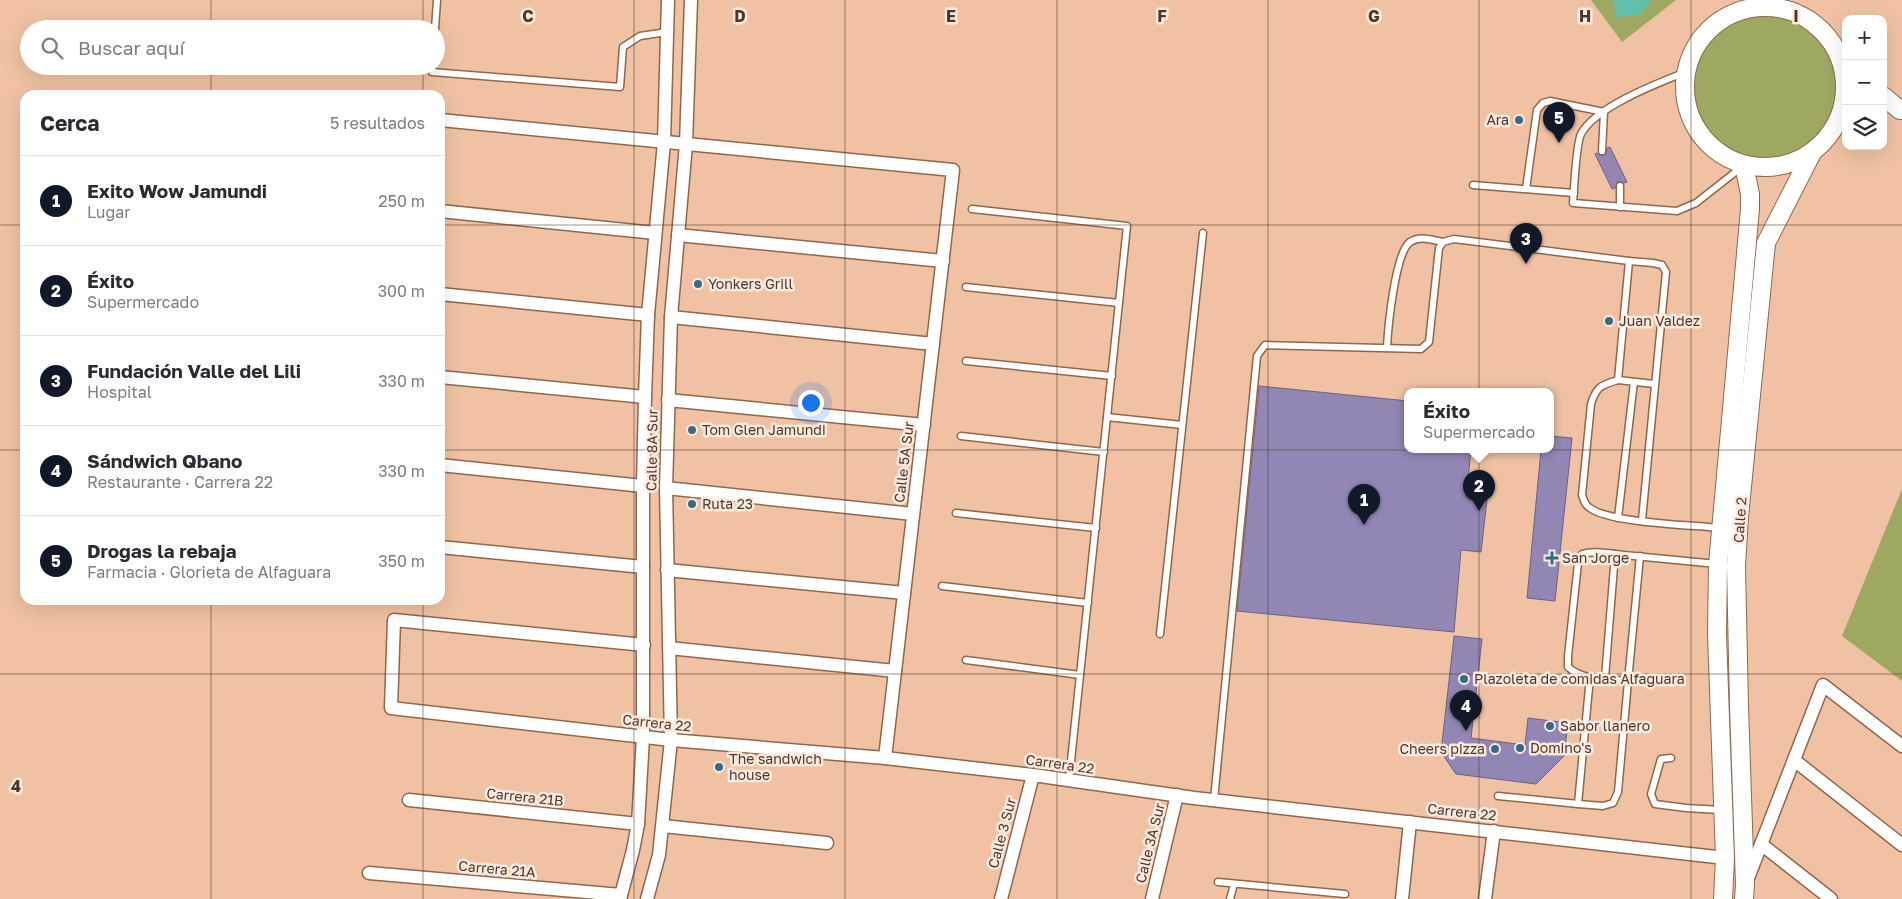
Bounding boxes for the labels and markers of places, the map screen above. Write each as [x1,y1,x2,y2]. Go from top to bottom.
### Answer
pin: 5 [1543,102,1575,143]
place label: Ara [1486,111,1509,128]
marker: Ara [1513,114,1525,126]
pin: 3 [1510,223,1542,264]
place label: Yonkers Grill [708,275,793,292]
marker: Yonkers Grill [692,278,704,290]
place label: Juan Valdez [1619,312,1700,329]
marker: Juan Valdez [1603,315,1615,327]
place label: Tom Glen Jamundi [702,421,826,438]
marker: Tom Glen Jamundi [686,424,698,436]
pin: 2 [1463,470,1495,511]
pin: 1 [1348,484,1380,525]
place label: Ruta 23 [702,495,753,512]
marker: Ruta 23 [686,498,698,510]
place label: San Jorge [1562,549,1629,566]
marker: San Jorge [1546,552,1558,564]
place label: Plazoleta de comidas Alfaguara [1474,670,1685,687]
marker: Plazoleta de comidas Alfaguara [1458,673,1470,685]
pin: 4 [1450,690,1482,731]
place label: Sabor llanero [1560,717,1650,734]
marker: Sabor llanero [1544,720,1556,732]
place label: Domino's [1530,739,1592,756]
place label: Cheers pizza [1400,740,1485,757]
marker: Domino's [1514,742,1526,754]
marker: Cheers pizza [1489,743,1501,755]
place label: The sandwich house [729,750,822,783]
marker: The sandwich house [713,761,725,773]

